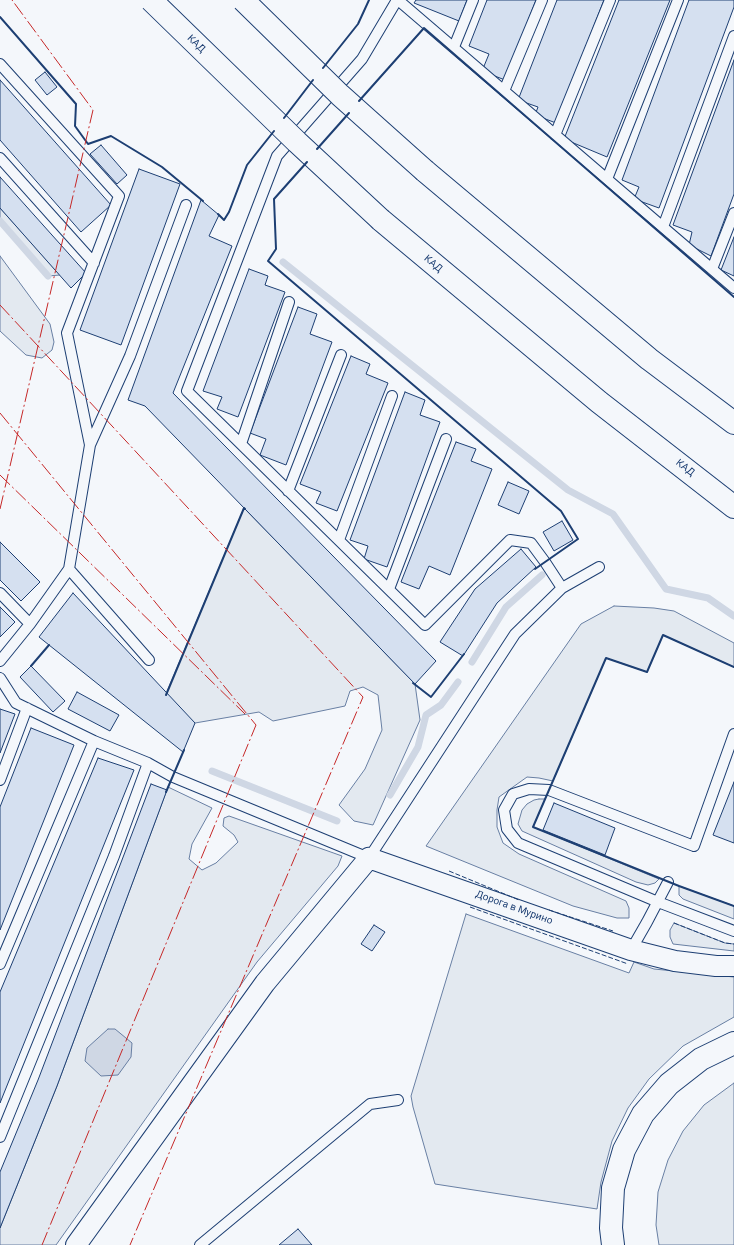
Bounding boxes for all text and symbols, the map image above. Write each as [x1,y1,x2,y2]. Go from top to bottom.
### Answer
street label: КАД [184,33,208,55]
street label: КАД [421,253,445,275]
street label: КАД [673,457,697,479]
street label: Дорога в Мурино [474,888,554,928]

